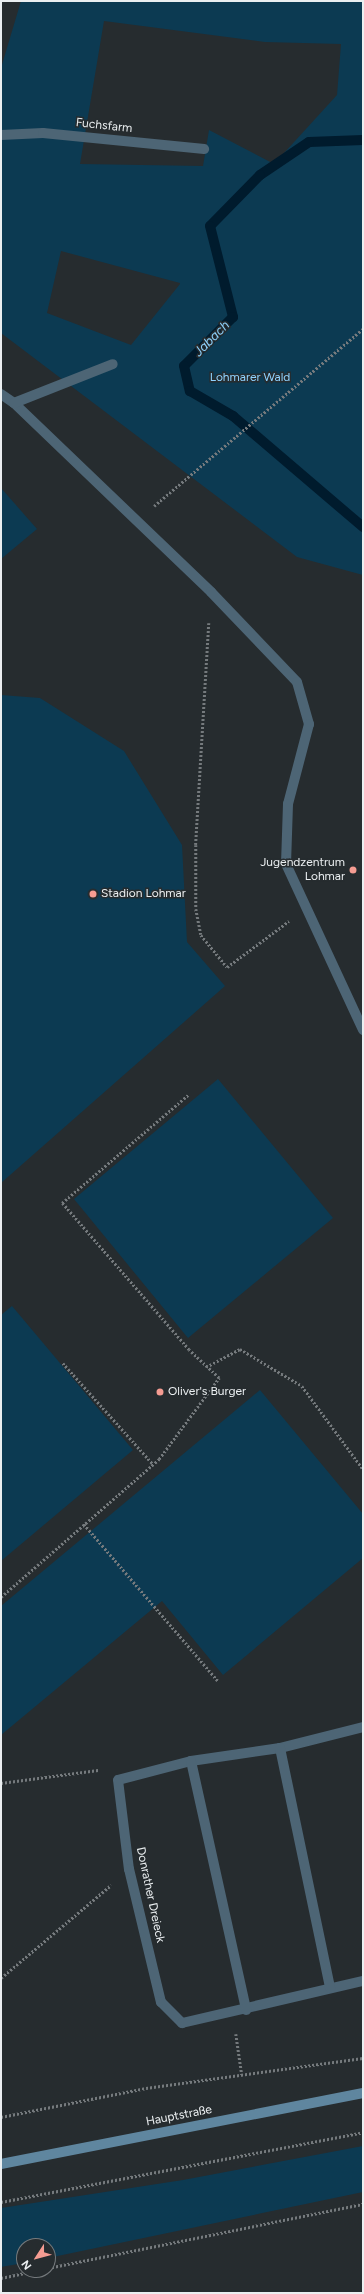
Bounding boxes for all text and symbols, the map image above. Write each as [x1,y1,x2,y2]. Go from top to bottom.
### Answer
street label: Fuchsfarm [75,116,133,136]
water label: Jabach [191,318,233,360]
park label: Lohmarer Wald [210,371,290,385]
place label: Jugendzentrum Lohmar [260,856,345,884]
marker: Jugendzentrum Lohmar [348,865,358,875]
place label: Stadion Lohmar [101,887,186,901]
marker: Stadion Lohmar [88,889,98,899]
place label: Oliver's Burger [168,1385,246,1399]
marker: Oliver's Burger [155,1387,165,1397]
street label: Donrather Dreieck [133,1846,167,1944]
street label: Hauptstraße [145,2103,213,2129]
north arrow [16,2238,56,2278]
text: N [19,2258,34,2272]

